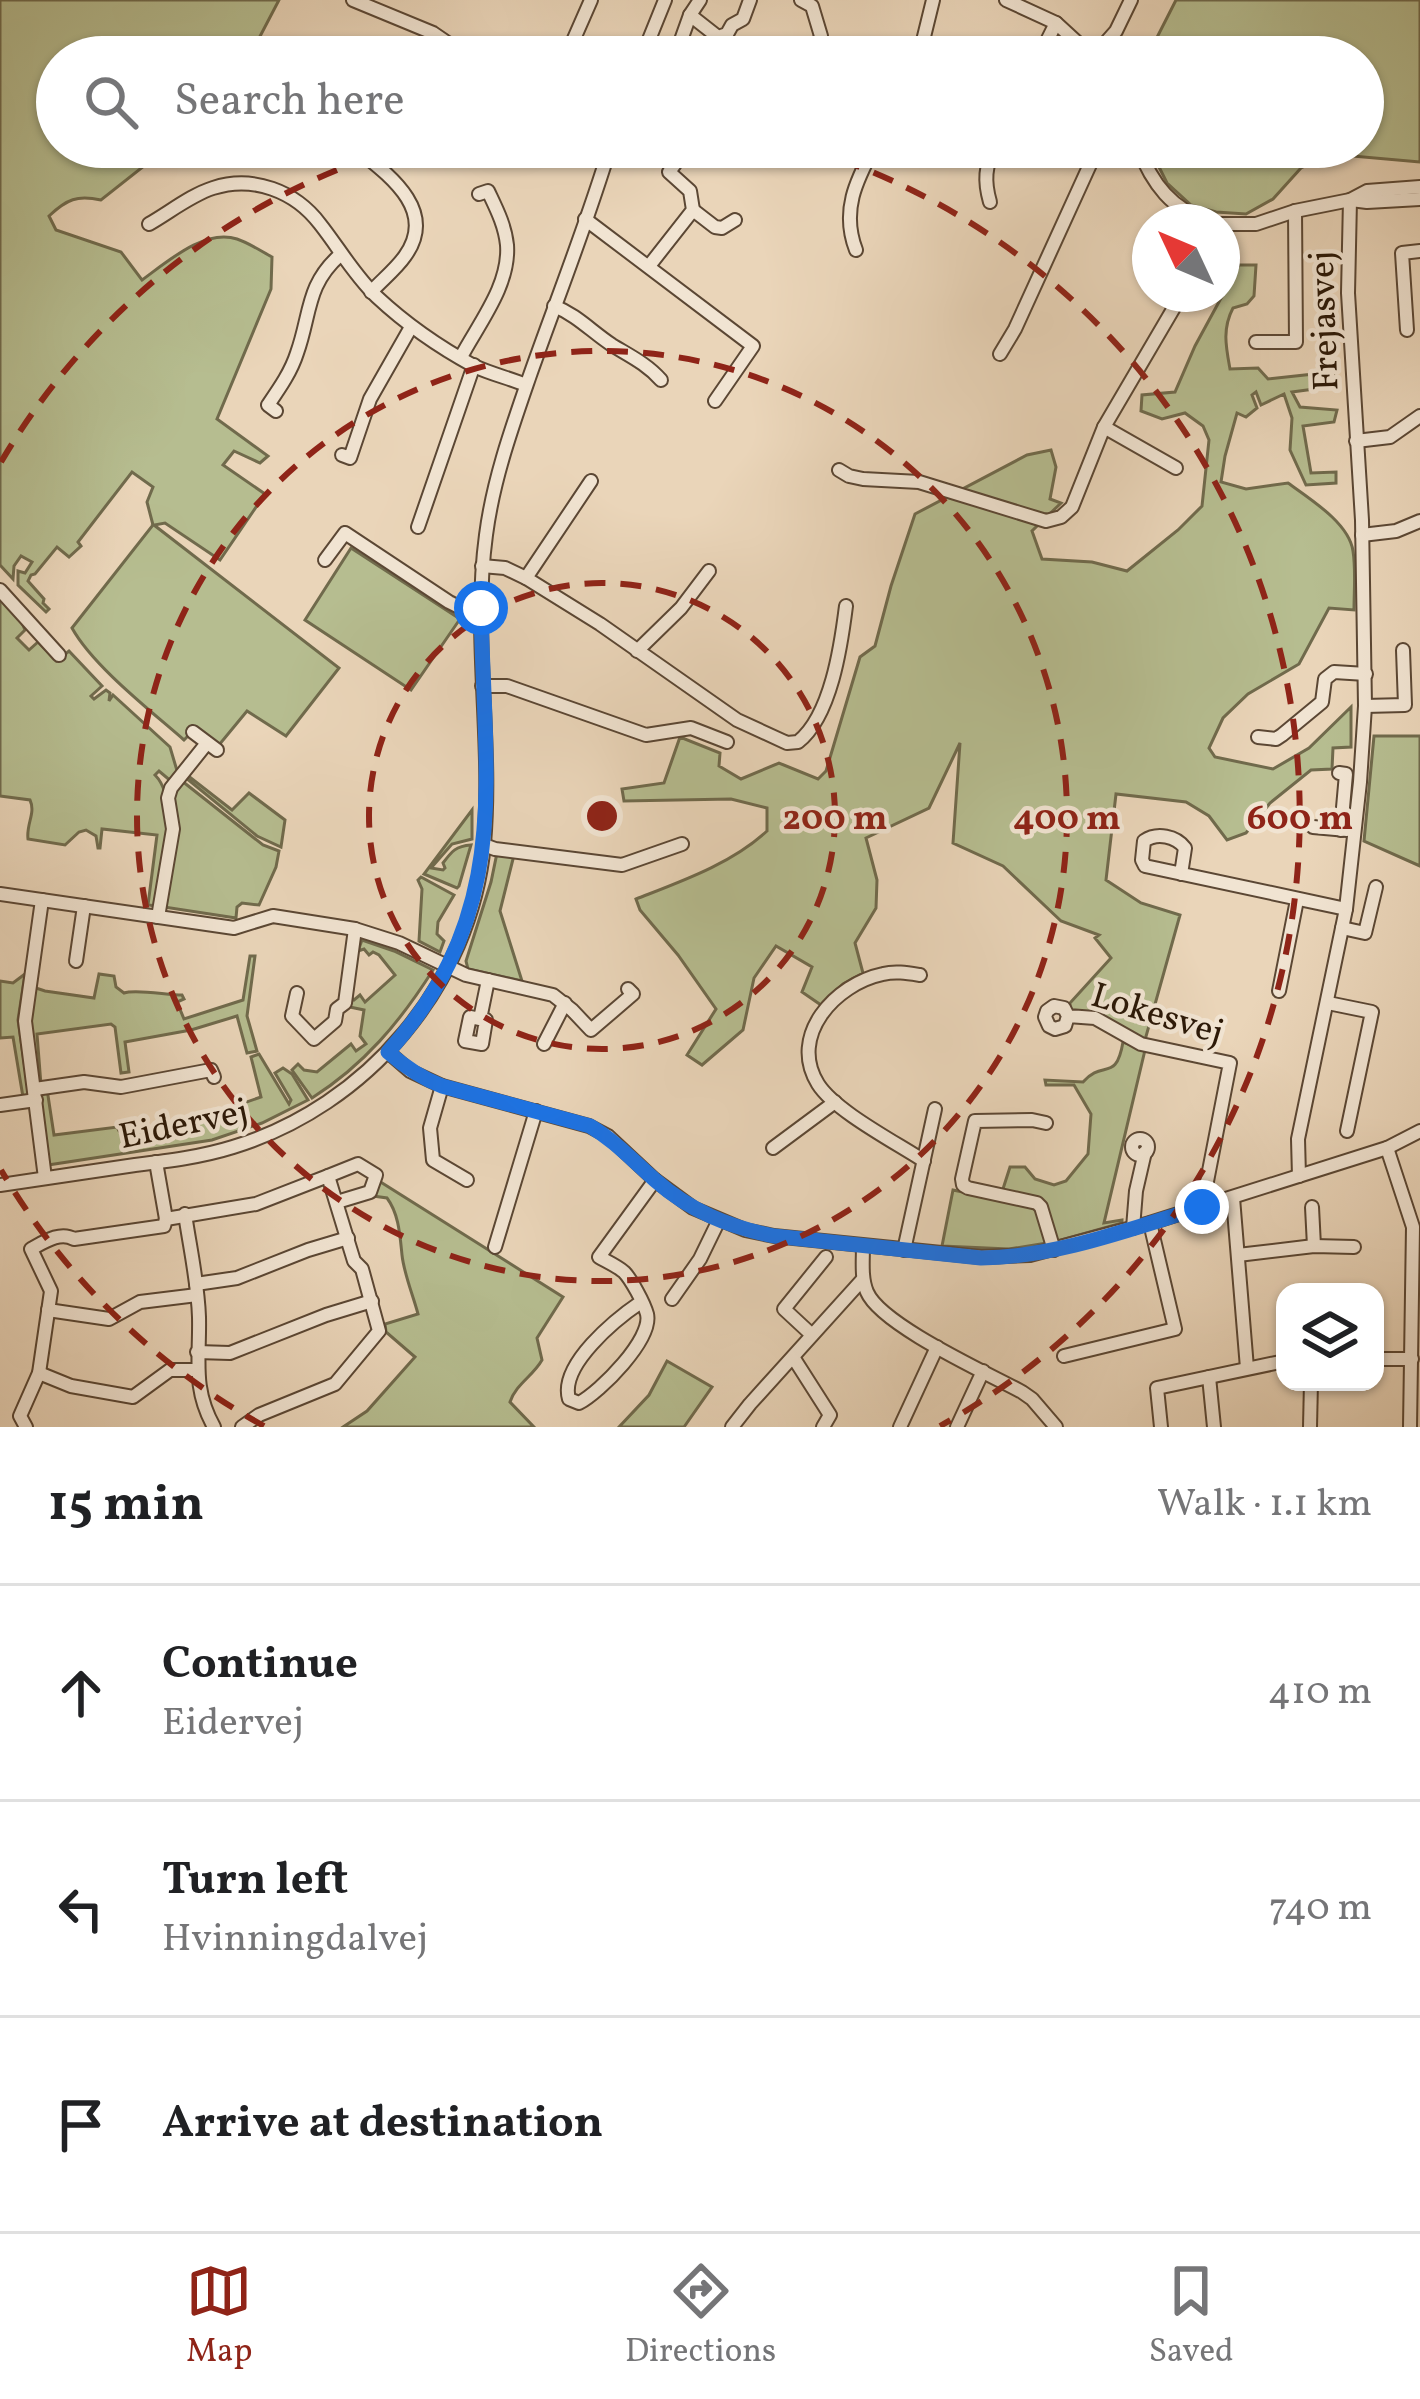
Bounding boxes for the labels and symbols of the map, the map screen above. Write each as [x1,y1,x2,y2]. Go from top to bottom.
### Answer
north arrow [1132,204,1240,312]
street label: Frejasvej [1299,250,1353,392]
route start [454,581,508,635]
centre of rings [581,795,623,837]
text: 200 m [782,795,888,845]
text: 400 m [1013,795,1121,845]
text: 600 m [1247,795,1353,845]
street label: Lokesvej [1085,972,1229,1060]
street label: Eidervej [115,1088,253,1164]
route end [1175,1180,1229,1234]

